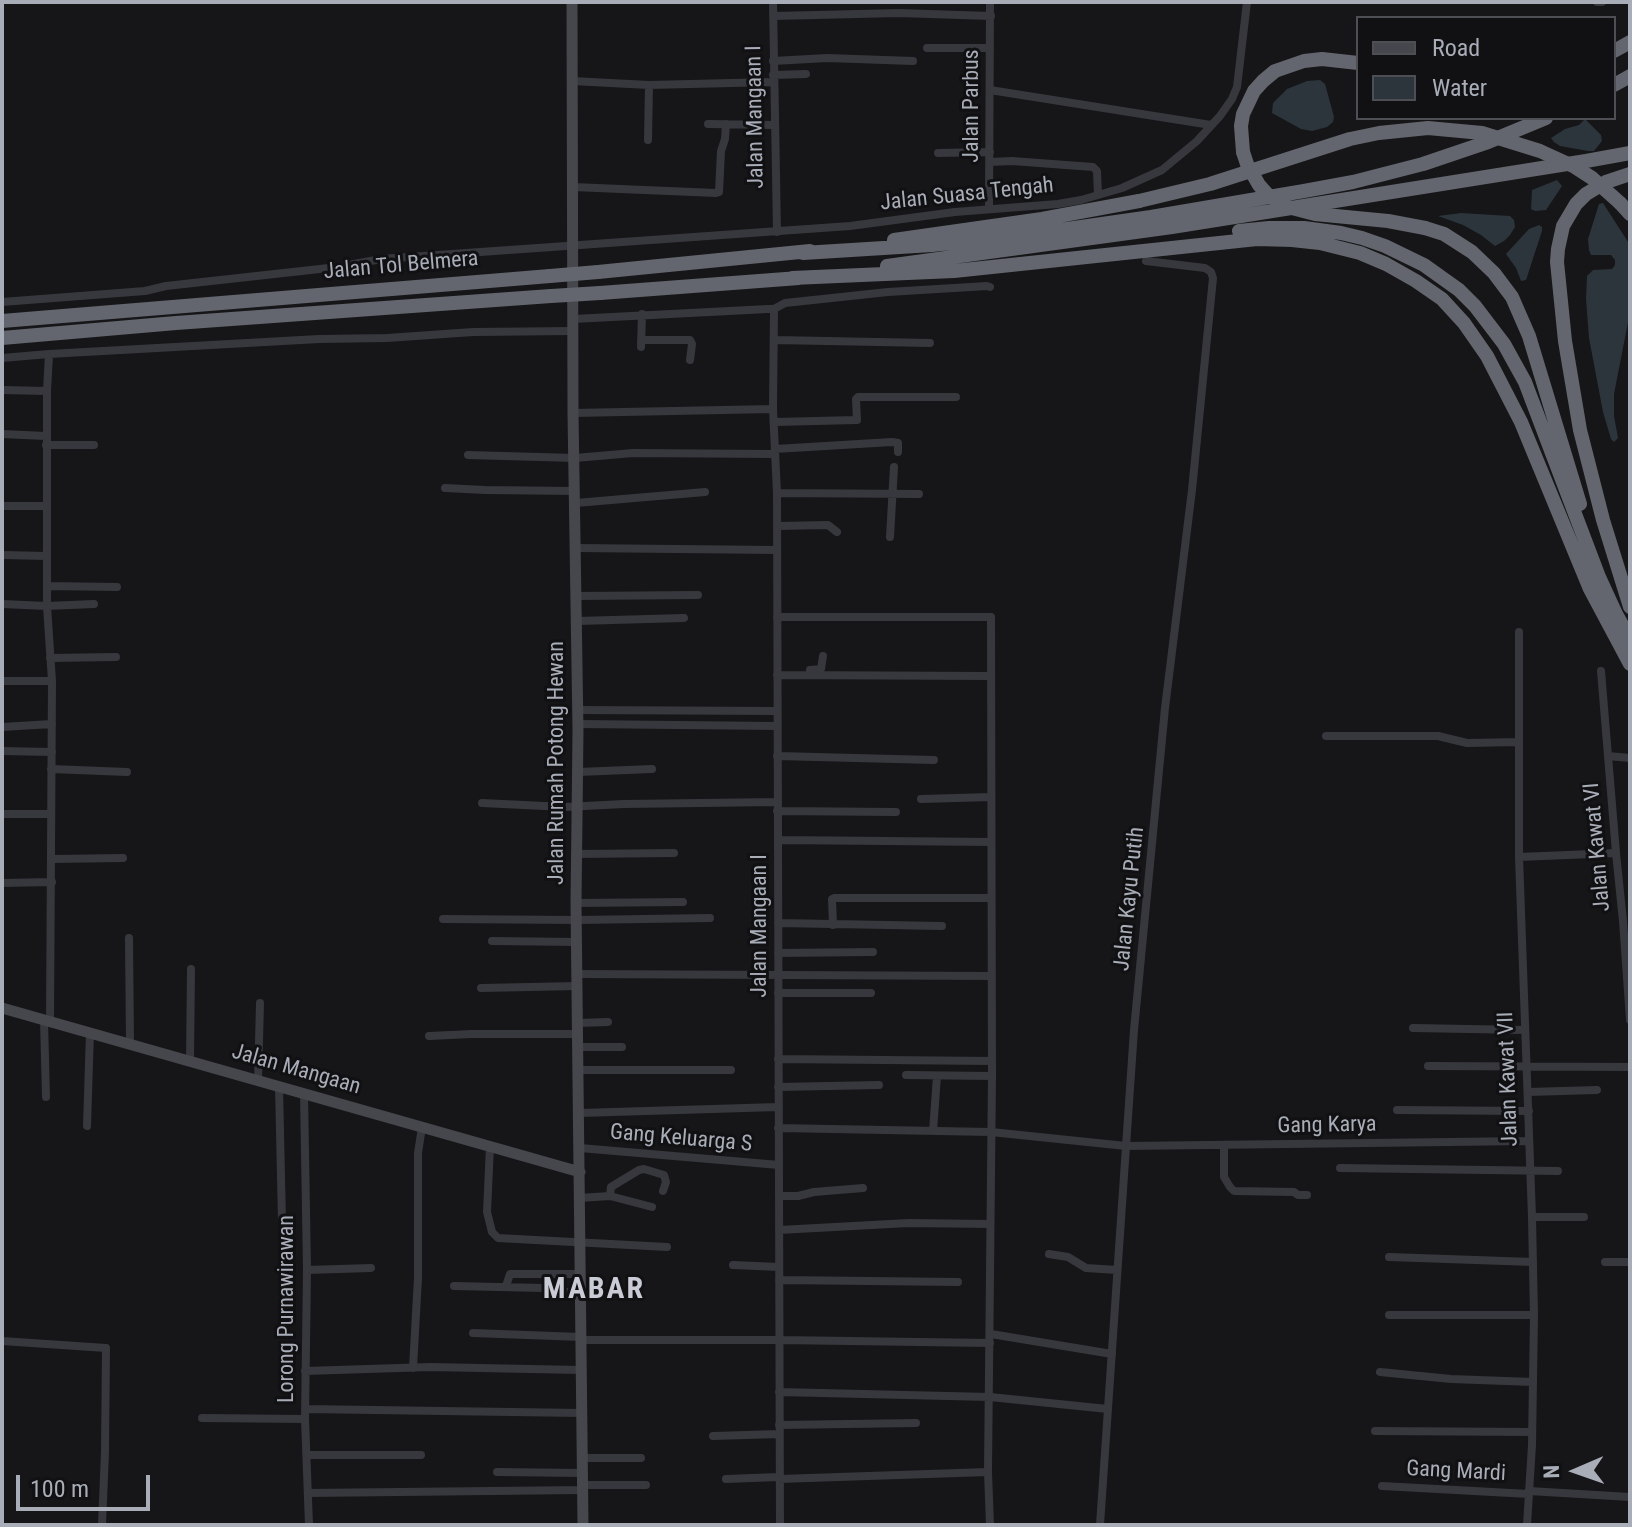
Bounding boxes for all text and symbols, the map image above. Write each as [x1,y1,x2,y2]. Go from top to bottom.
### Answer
legend [1356,16,1616,120]
text: Road [1432,34,1480,62]
street label: Jalan Mangaan I [742,45,770,189]
street label: Jalan Parbus [959,49,985,163]
text: Water [1432,74,1487,102]
street label: Jalan Suasa Tengah [879,173,1055,217]
street label: Jalan Tol Belmera [323,246,479,286]
street label: Jalan Rumah Potong Hewan [544,641,570,885]
street label: Jalan Kawat VI [1579,781,1617,913]
street label: Jalan Kayu Putih [1109,826,1151,972]
street label: Jalan Mangaan I [747,854,773,998]
street label: Jalan Kawat VII [1493,1011,1525,1147]
street label: Jalan Mangaan [229,1039,363,1101]
street label: Gang Karya [1277,1112,1377,1140]
street label: Gang Keluarga S [609,1120,753,1158]
street label: Lorong Purnawirawan [274,1215,300,1403]
district label: MABAR [543,1272,645,1308]
north arrow [1536,1431,1616,1511]
street label: Gang Mardi [1406,1456,1506,1488]
scale bar [20,1459,154,1509]
text: N [1539,1465,1564,1479]
text: 100 m [30,1475,89,1503]

